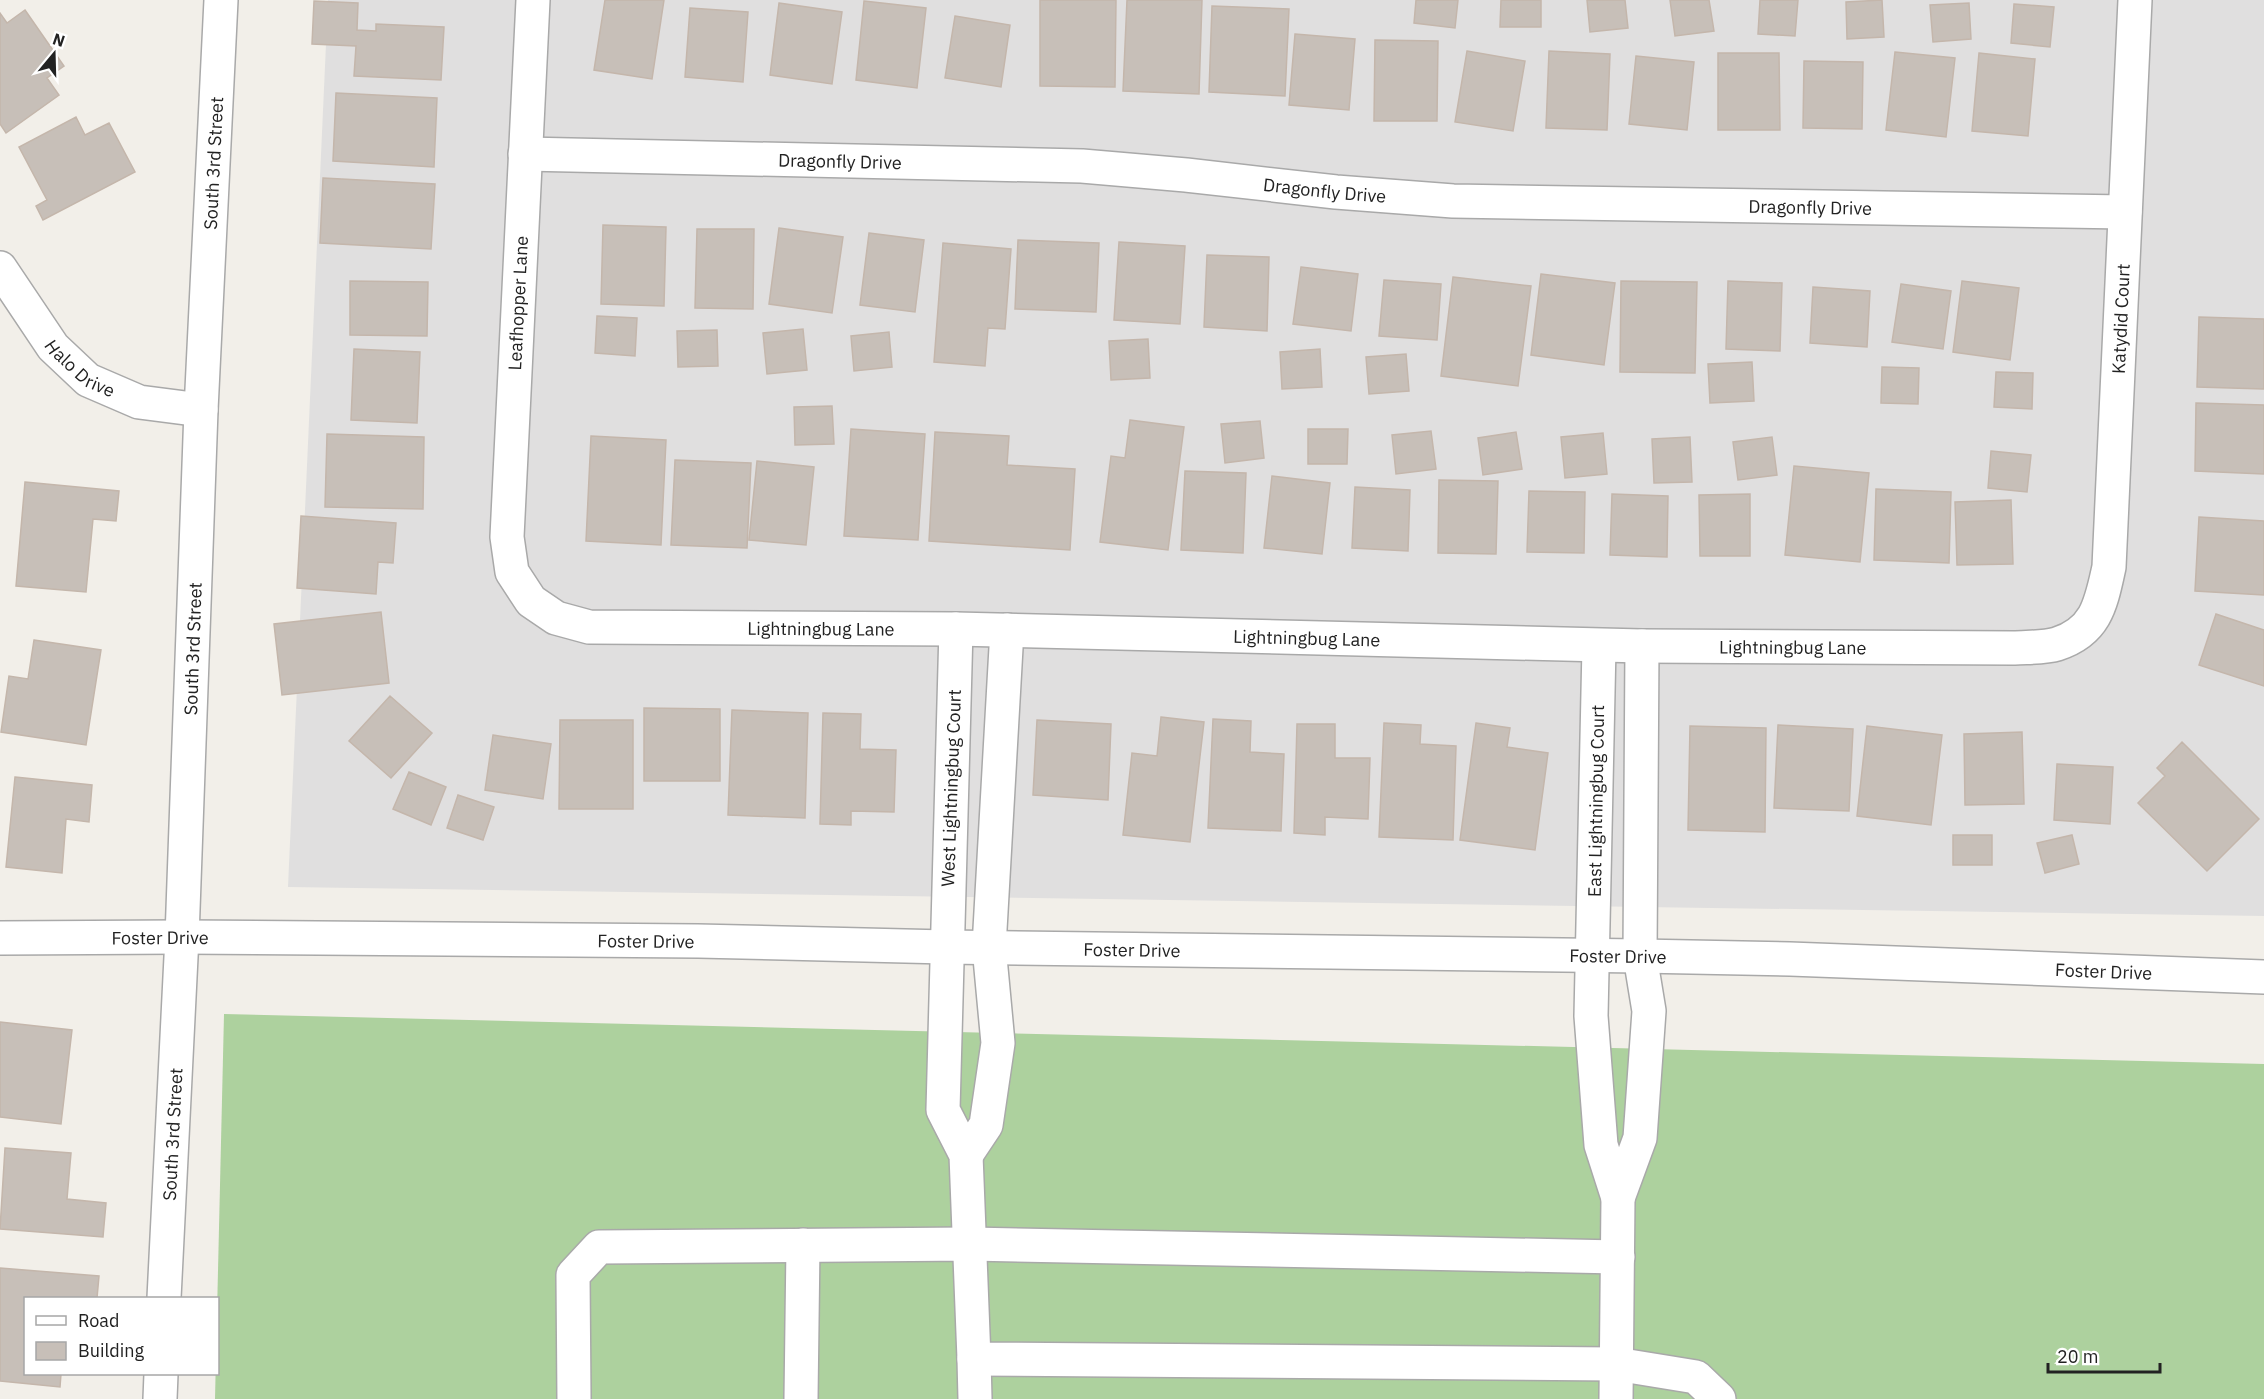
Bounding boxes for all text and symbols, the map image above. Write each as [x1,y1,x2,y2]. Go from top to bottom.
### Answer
north arrow [24,24,84,84]
text: N [50,28,68,51]
street label: South 3rd Street [198,96,228,230]
street label: Dragonfly Drive [778,148,902,174]
street label: Dragonfly Drive [1262,172,1387,207]
street label: Dragonfly Drive [1748,194,1872,219]
street label: Leafhopper Lane [503,235,533,371]
street label: Katydid Court [2106,263,2134,374]
street label: Halo Drive [40,335,119,402]
street label: South 3rd Street [179,582,206,716]
street label: Lightningbug Lane [747,616,895,640]
street label: Lightningbug Lane [1233,624,1381,651]
street label: Lightningbug Lane [1719,635,1867,659]
street label: West Lightningbug Court [936,689,966,887]
street label: East Lightningbug Court [1583,705,1609,897]
street label: Foster Drive [111,925,209,949]
street label: Foster Drive [597,929,695,952]
street label: Foster Drive [1083,937,1181,962]
street label: Foster Drive [1569,944,1667,968]
street label: Foster Drive [2055,958,2153,984]
street label: South 3rd Street [157,1067,187,1201]
legend [24,1297,219,1375]
text: Road [78,1309,119,1332]
scale bar [2048,1336,2160,1374]
text: Building [78,1339,145,1362]
text: 20 m [2057,1345,2099,1368]

